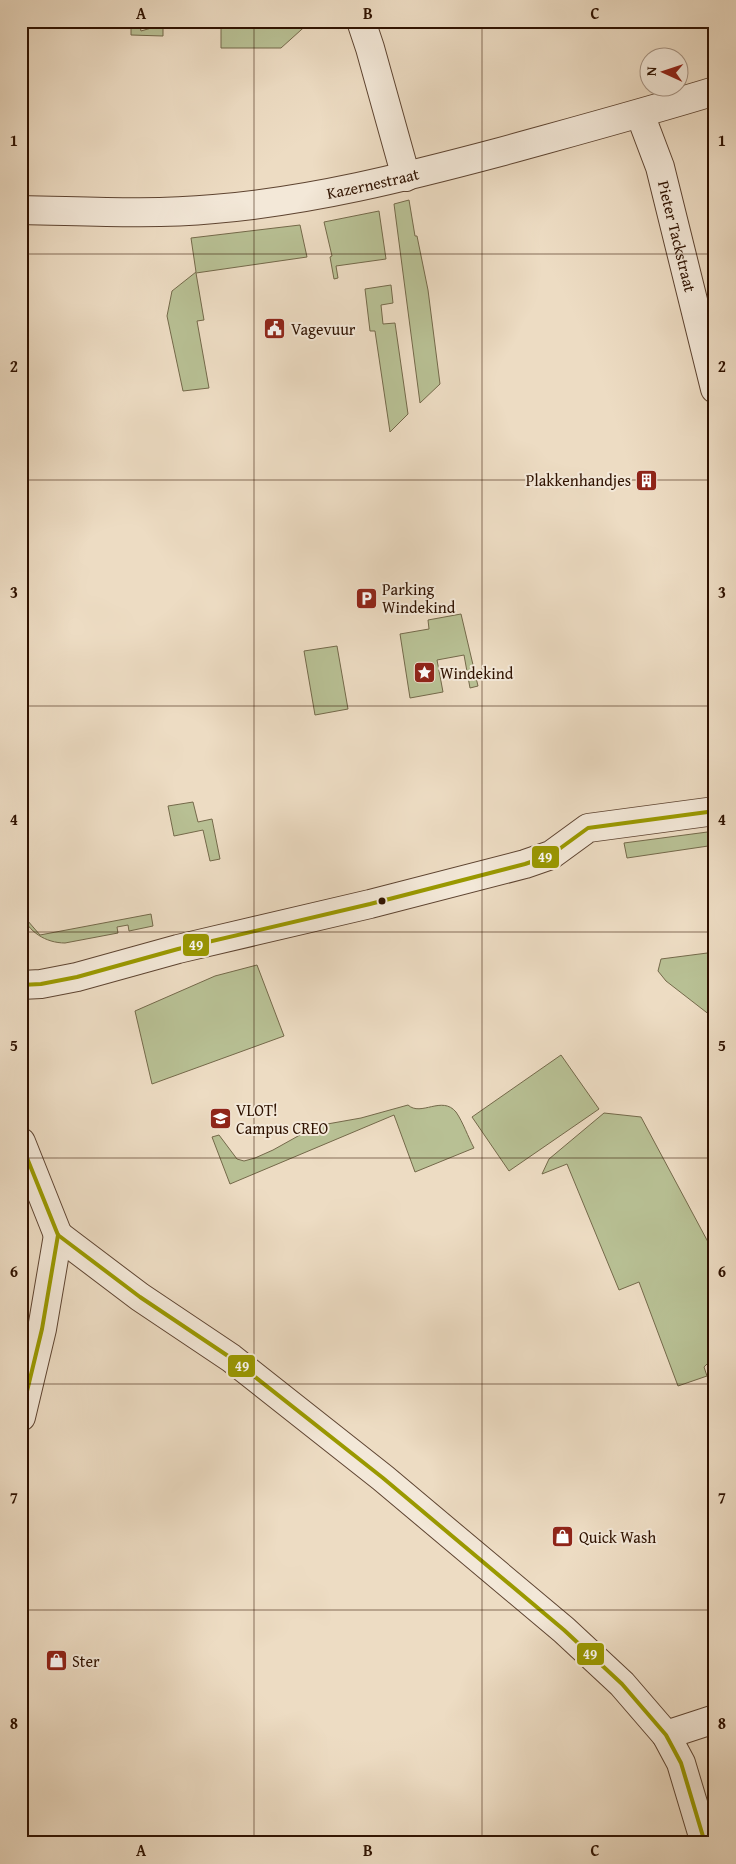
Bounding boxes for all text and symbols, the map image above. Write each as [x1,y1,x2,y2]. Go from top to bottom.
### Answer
text: A [136,1,147,25]
text: B [363,1,373,25]
text: C [590,1,600,25]
north arrow [638,48,688,98]
text: N [641,65,661,77]
text: 1 [10,128,18,152]
text: 1 [718,128,726,152]
street label: Kazernestraat [325,161,422,205]
street label: Pieter Tackstraat [652,178,703,295]
public building icon: Vagevuur [263,317,287,341]
place label: Vagevuur [291,317,356,341]
text: 2 [10,354,18,378]
text: 2 [718,354,726,378]
place label: Plakkenhandjes [526,468,631,492]
building icon: Plakkenhandjes [635,468,659,492]
place label: Parking Windekind [382,577,456,619]
text: 3 [10,580,18,604]
text: 3 [718,580,726,604]
parking icon: Parking Windekind [354,586,378,610]
place icon: Windekind [412,661,436,685]
place label: Windekind [440,661,514,685]
text: 4 [10,807,18,831]
text: 4 [718,807,726,831]
line badge: 49 [531,845,560,869]
text: 49 [538,847,552,867]
unlabelled marker [377,896,387,906]
line badge: 49 [182,933,210,957]
text: 49 [189,935,203,955]
text: 5 [10,1033,18,1057]
text: 5 [718,1033,726,1057]
place label: VLOT! Campus CREO [236,1098,328,1140]
school or university icon: VLOT! Campus CREO [208,1107,232,1131]
text: 6 [10,1259,18,1283]
text: 6 [718,1259,726,1283]
line badge: 49 [227,1354,256,1378]
text: 49 [235,1356,249,1376]
text: 7 [10,1485,18,1509]
text: 7 [718,1485,726,1509]
shop icon: Quick Wash [551,1525,575,1549]
place label: Quick Wash [579,1525,656,1549]
line badge: 49 [576,1642,605,1666]
text: 49 [583,1644,597,1664]
shop icon: Ster [44,1649,68,1673]
place label: Ster [72,1649,100,1673]
text: 8 [10,1711,18,1735]
text: 8 [718,1711,726,1735]
text: A [136,1838,147,1862]
text: B [363,1838,373,1862]
text: C [590,1838,600,1862]

